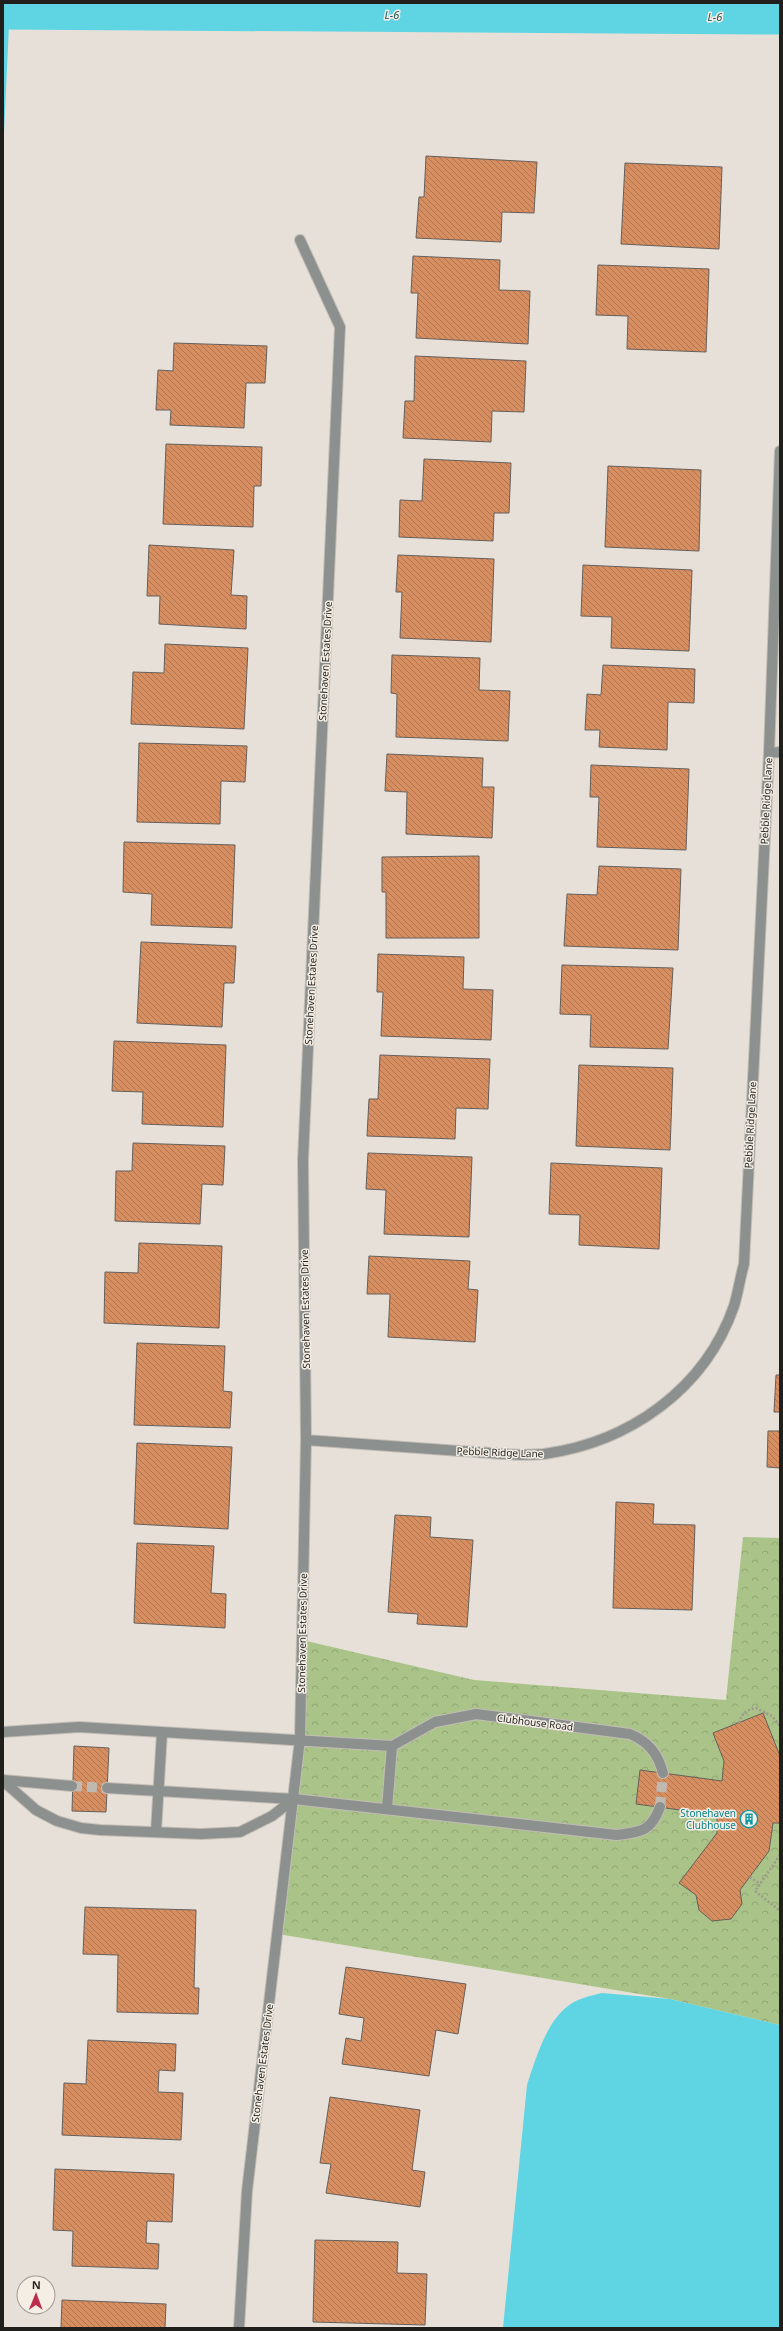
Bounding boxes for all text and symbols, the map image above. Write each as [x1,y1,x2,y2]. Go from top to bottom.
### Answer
water label: L-6 [385,7,399,22]
water label: L-6 [708,9,722,24]
street label: Stonehaven Estates Drive [315,601,335,721]
street label: Pebble Ridge Lane [757,757,775,845]
street label: Stonehaven Estates Drive [301,925,321,1045]
street label: Pebble Ridge Lane [741,1081,759,1169]
street label: Stonehaven Estates Drive [297,1249,313,1369]
street label: Pebble Ridge Lane [456,1443,544,1461]
street label: Stonehaven Estates Drive [294,1573,310,1693]
street label: Clubhouse Road [496,1710,574,1734]
place label: Stonehaven Clubhouse [680,1806,736,1832]
building icon: Stonehaven Clubhouse [739,1809,759,1829]
street label: Stonehaven Estates Drive [248,2003,276,2123]
north arrow [16,2275,56,2315]
text: N [32,2277,41,2292]

